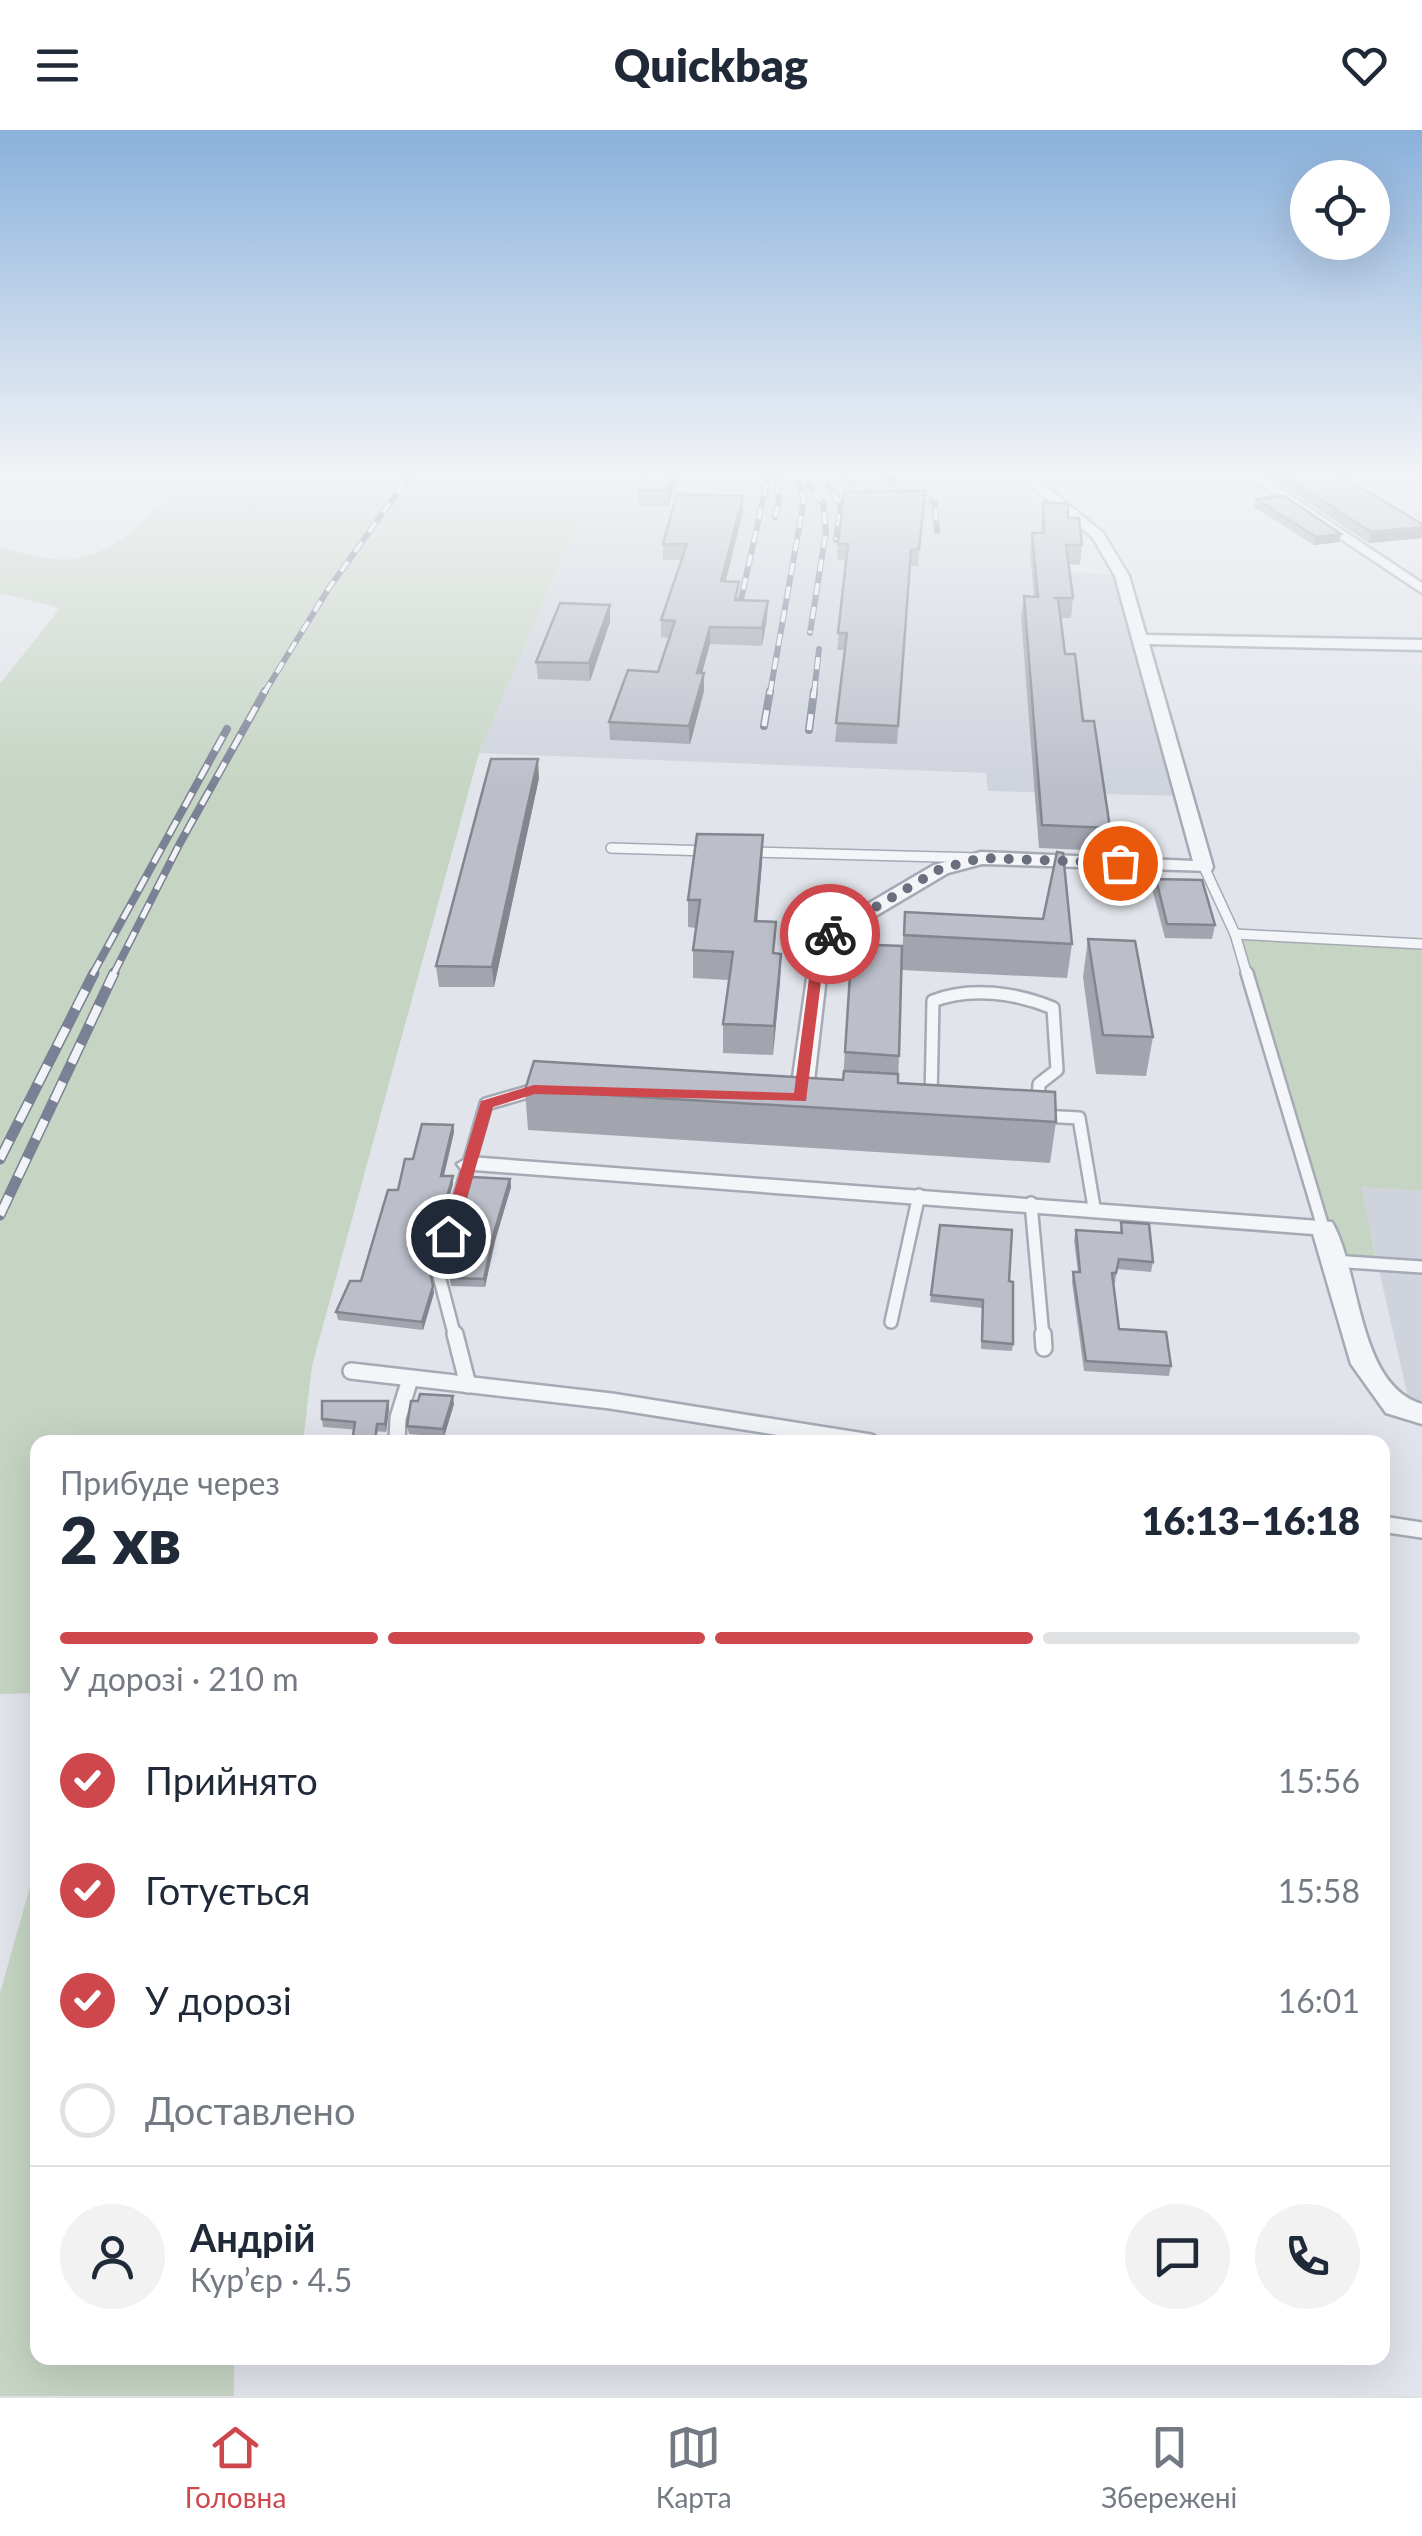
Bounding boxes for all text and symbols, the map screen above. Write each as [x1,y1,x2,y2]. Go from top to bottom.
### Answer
icon: menu [30,38,85,93]
text: Quickbag [614,38,808,92]
icon: heart [1337,38,1392,93]
map controls [1290,160,1390,260]
button: locate [1290,160,1390,260]
pin [1078,821,1163,906]
icon: bag [1093,836,1148,891]
courier [780,884,880,984]
icon: bike [803,907,858,962]
pin [406,1194,491,1279]
icon: home [421,1209,476,1264]
text: Прибуде через [60,1463,280,1502]
text: 16:13–16:18 [1141,1497,1360,1543]
text: 2 хв [60,1500,181,1578]
text: У дорозі · 210 m [60,1659,299,1698]
icon: check [60,1753,115,1808]
text: Прийнято [145,1757,318,1803]
text: 15:56 [1278,1761,1360,1800]
icon: check [60,1863,115,1918]
text: Готується [145,1867,311,1913]
text: 15:58 [1278,1871,1360,1910]
icon: check [60,1973,115,2028]
text: У дорозі [145,1977,292,2023]
text: 16:01 [1278,1981,1360,2020]
text: Доставлено [145,2087,355,2133]
button: person [60,2204,165,2309]
button: chat [1125,2204,1230,2309]
button: phone [1255,2204,1360,2309]
text: Андрій [190,2214,315,2260]
text: Кур’єр · 4.5 [190,2260,352,2299]
tab: Головна [185,2420,286,2514]
tab: Карта [656,2420,732,2514]
tab: Збережені [1101,2420,1237,2514]

